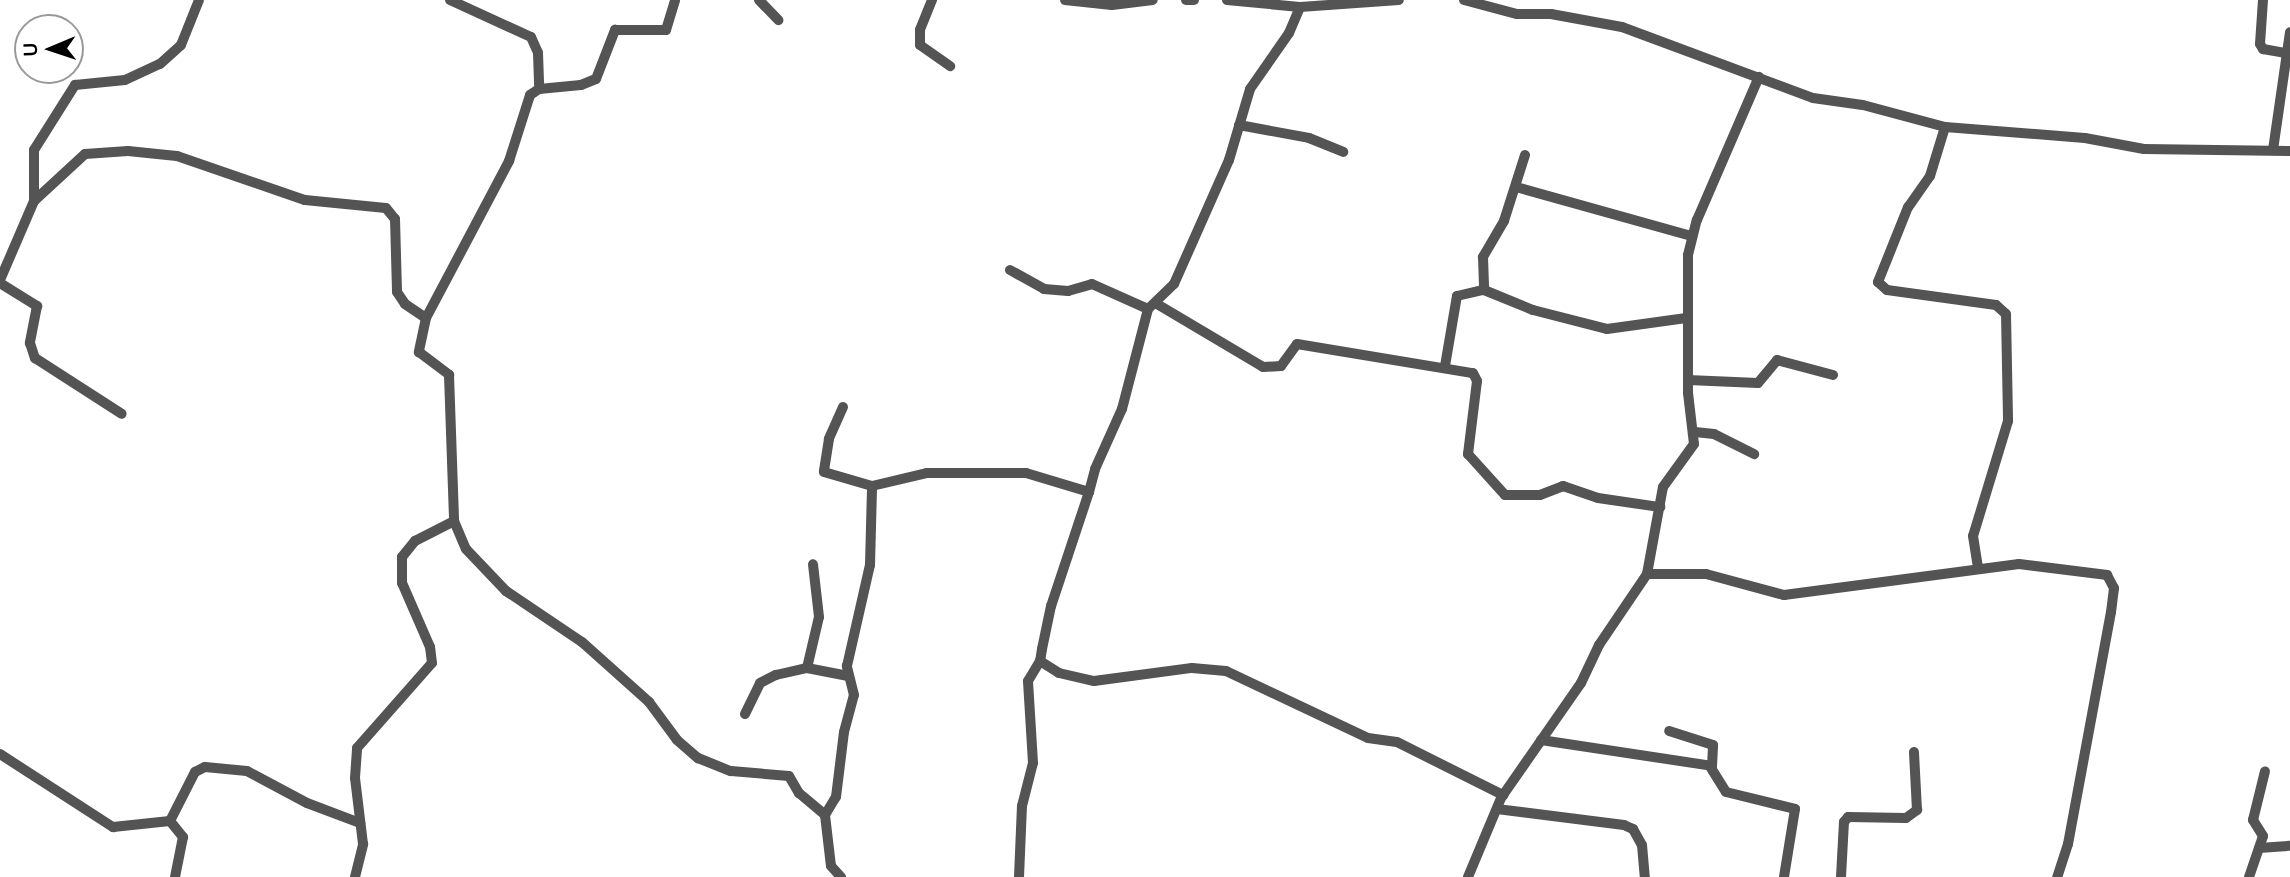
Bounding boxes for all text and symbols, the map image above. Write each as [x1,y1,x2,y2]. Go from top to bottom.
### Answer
north arrow [14,14,84,84]
text: U [18,42,42,57]

